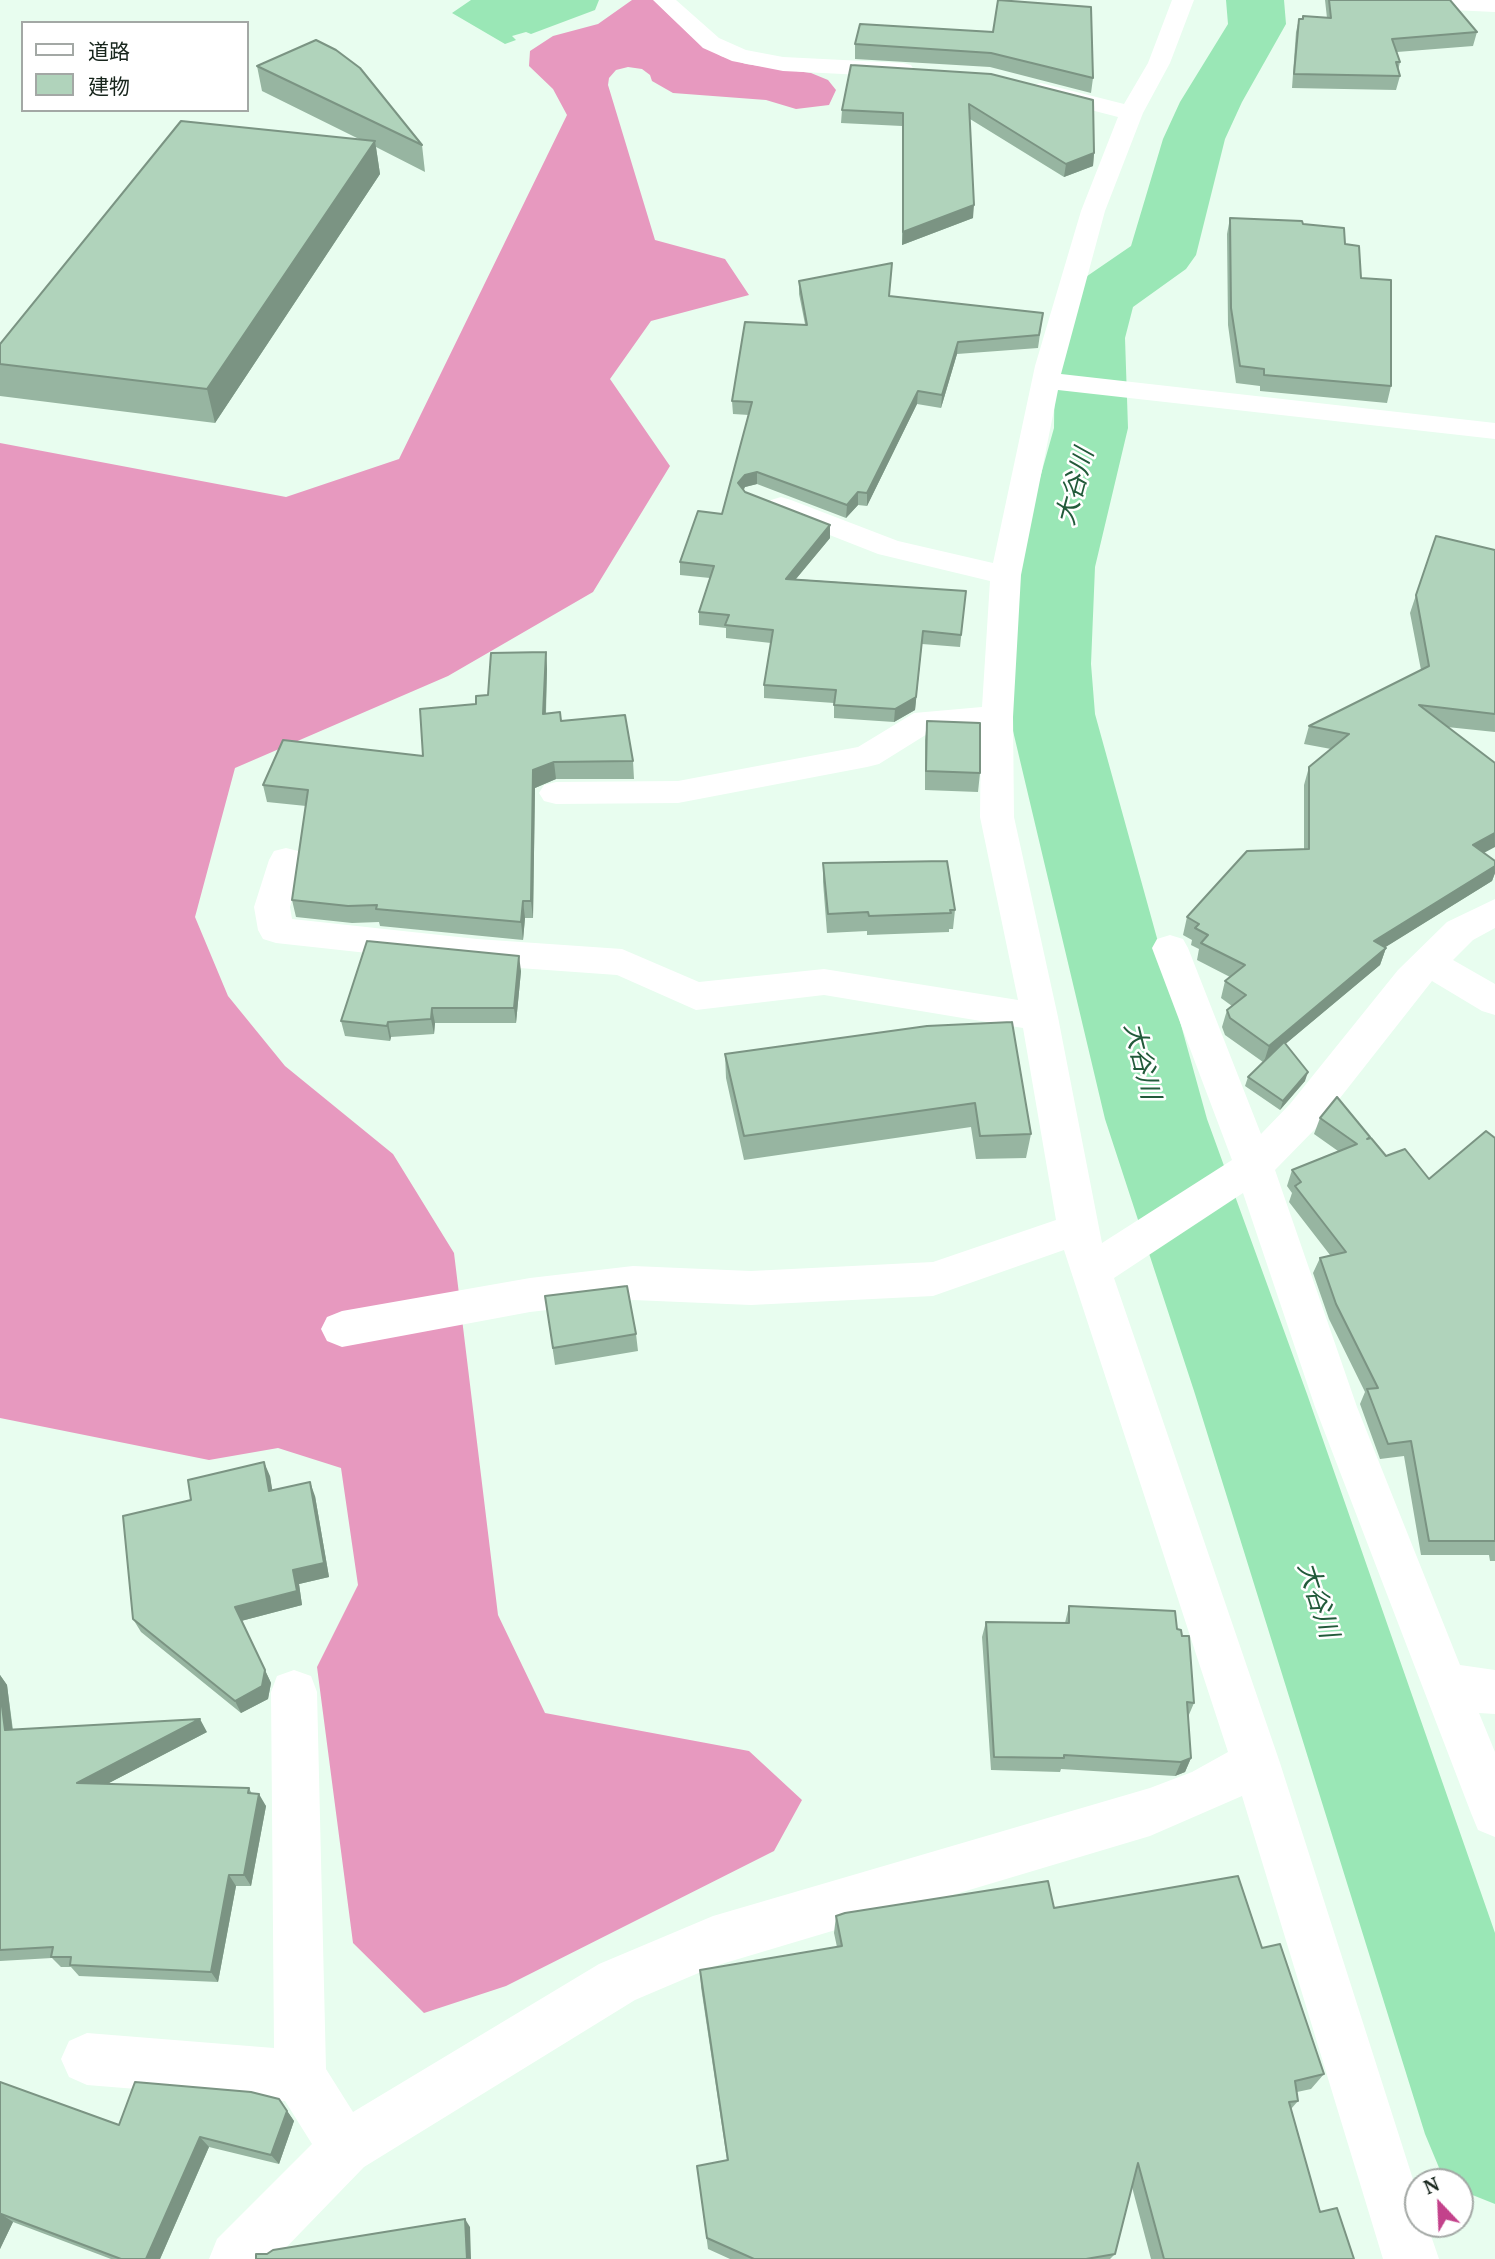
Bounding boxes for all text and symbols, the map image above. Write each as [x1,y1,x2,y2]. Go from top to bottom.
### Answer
legend [21,21,248,112]
text: 道路 [88,37,130,65]
text: 建物 [88,72,130,100]
water label: 大谷川 [1051,445,1101,529]
water label: 大谷川 [1116,1019,1166,1103]
water label: 大谷川 [1290,1558,1344,1642]
north arrow [1404,2168,1474,2238]
text: N [1420,2171,1443,2199]

